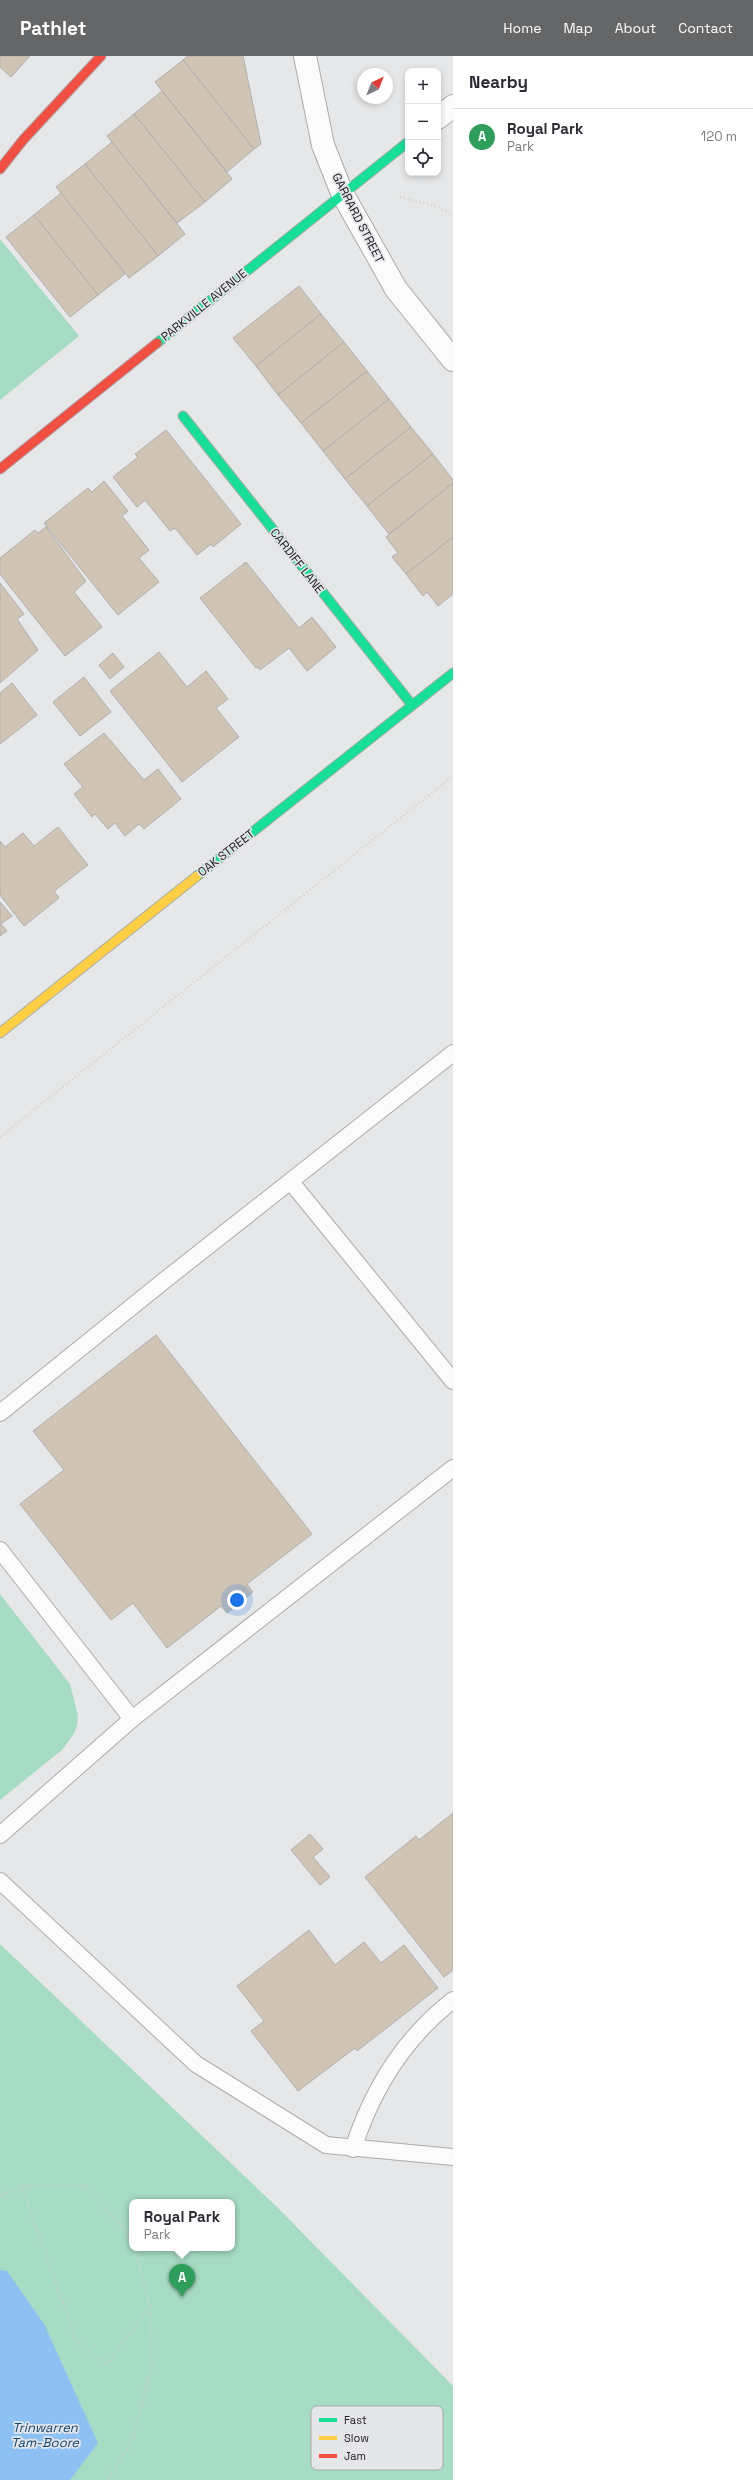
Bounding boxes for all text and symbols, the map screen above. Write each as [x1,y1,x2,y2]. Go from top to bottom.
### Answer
text: Pathlet [20,16,86,41]
text: Home [503,19,541,37]
text: Map [563,19,593,37]
text: About [615,19,656,37]
text: Contact [678,19,733,37]
north arrow [357,68,393,104]
map controls [405,68,441,176]
button: + [405,68,441,104]
text: Nearby [469,71,528,93]
button: − [405,104,441,140]
text: Royal Park [507,119,583,138]
text: A [478,128,486,145]
text: 120 m [701,128,737,145]
text: Park [507,138,534,155]
button: locate [405,140,441,176]
street label: GARRARD STREET [328,170,388,266]
street label: PARKVILLE AVENUE [158,265,250,345]
street label: CARDIFF LANE [267,525,328,597]
street label: OAK STREET [194,826,258,880]
your location [227,1590,247,1610]
popup [129,2199,235,2251]
text: Royal Park [144,2207,220,2226]
text: Park [144,2226,171,2243]
pin: A [169,2264,195,2297]
legend [311,2406,443,2470]
text: Fast [344,2413,367,2427]
water label: Trinwarren Tam-Boore [11,2419,80,2451]
text: Slow [344,2431,369,2445]
text: Jam [344,2449,366,2463]

